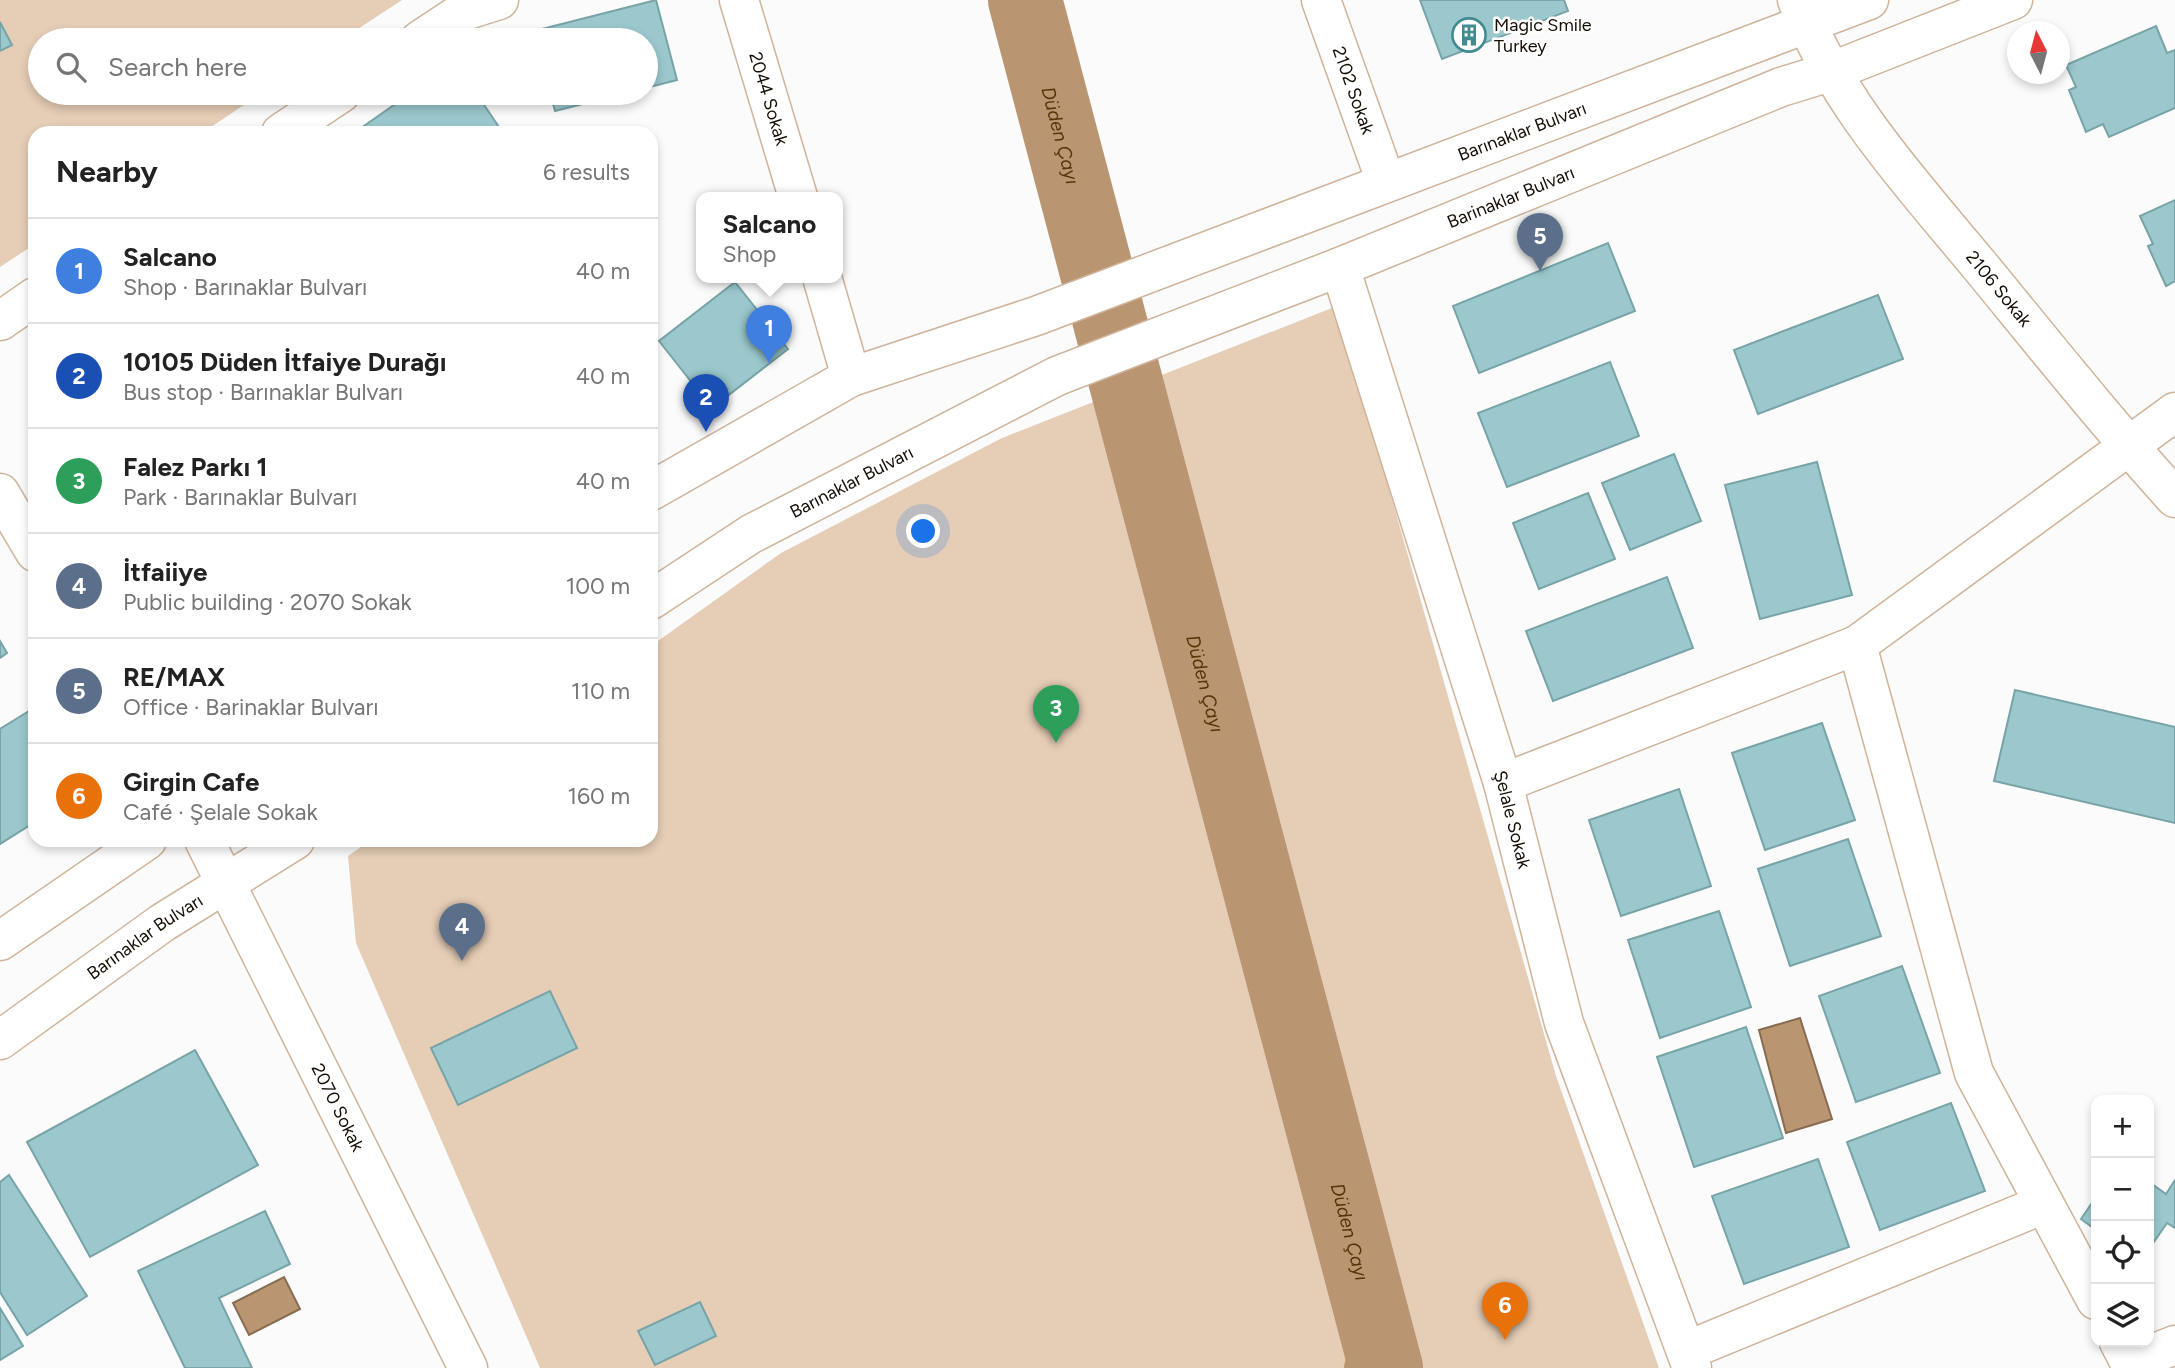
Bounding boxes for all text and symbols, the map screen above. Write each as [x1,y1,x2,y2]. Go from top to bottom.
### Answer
place label: Magic Smile Turkey [1494,14,1592,57]
building icon: Magic Smile Turkey [1450,16,1488,54]
north arrow [2007,21,2070,84]
search box [28,28,658,105]
street label: 2102 Sokak [1328,44,1379,137]
icon: search [52,48,90,86]
street label: 2044 Sokak [744,49,793,148]
text: Search here [108,51,247,83]
water label: Düden Çayı [1036,84,1084,187]
street label: Barınaklar Bulvarı [1455,97,1590,166]
text: Nearby [56,153,158,190]
text: 6 results [543,158,630,186]
street label: Barinaklar Bulvarı [1444,161,1578,233]
popup [696,192,843,283]
text: Salcano [723,208,816,240]
pin: 5 [1517,213,1563,271]
text: Shop [723,240,776,268]
text: Salcano [123,241,217,273]
street label: 2106 Sokak [1961,246,2036,331]
text: 1 [74,257,84,285]
text: 40 m [576,257,630,285]
text: Shop · Barınaklar Bulvarı [123,273,367,301]
pin: 1 [746,305,792,363]
text: 10105 Düden İtfaiye Durağı [123,346,447,378]
text: 2 [72,362,86,390]
text: 40 m [576,362,630,390]
pin: 2 [683,374,729,432]
text: Bus stop · Barınaklar Bulvarı [123,378,403,406]
street label: Barınaklar Bulvarı [786,441,917,523]
text: Falez Parkı 1 [123,451,268,483]
text: 3 [73,467,85,495]
text: 40 m [576,467,630,495]
text: Park · Barınaklar Bulvarı [123,483,357,511]
your location [906,514,940,548]
text: İtfaiiye [123,556,207,588]
text: 4 [72,572,86,600]
text: 100 m [566,572,630,600]
text: Public building · 2070 Sokak [123,588,412,616]
water label: Düden Çayı [1181,633,1229,735]
text: RE/MAX [123,661,225,693]
text: 5 [72,677,86,705]
text: 110 m [571,677,630,705]
pin: 3 [1033,685,1079,743]
text: Office · Barinaklar Bulvarı [123,693,379,721]
text: Girgin Cafe [123,766,259,798]
street label: Şelale Sokak [1489,768,1535,871]
text: 6 [72,782,86,810]
text: 160 m [567,782,630,810]
text: Café · Şelale Sokak [123,798,318,826]
street label: Barınaklar Bulvarı [83,889,207,984]
pin: 4 [439,903,485,961]
street label: 2070 Sokak [307,1060,369,1155]
map controls [2091,1095,2154,1347]
button: + [2091,1095,2154,1158]
button: − [2091,1158,2154,1221]
water label: Düden Çayı [1326,1181,1373,1283]
button: locate [2091,1221,2154,1284]
pin: 6 [1482,1282,1528,1340]
button: layers [2091,1284,2154,1347]

